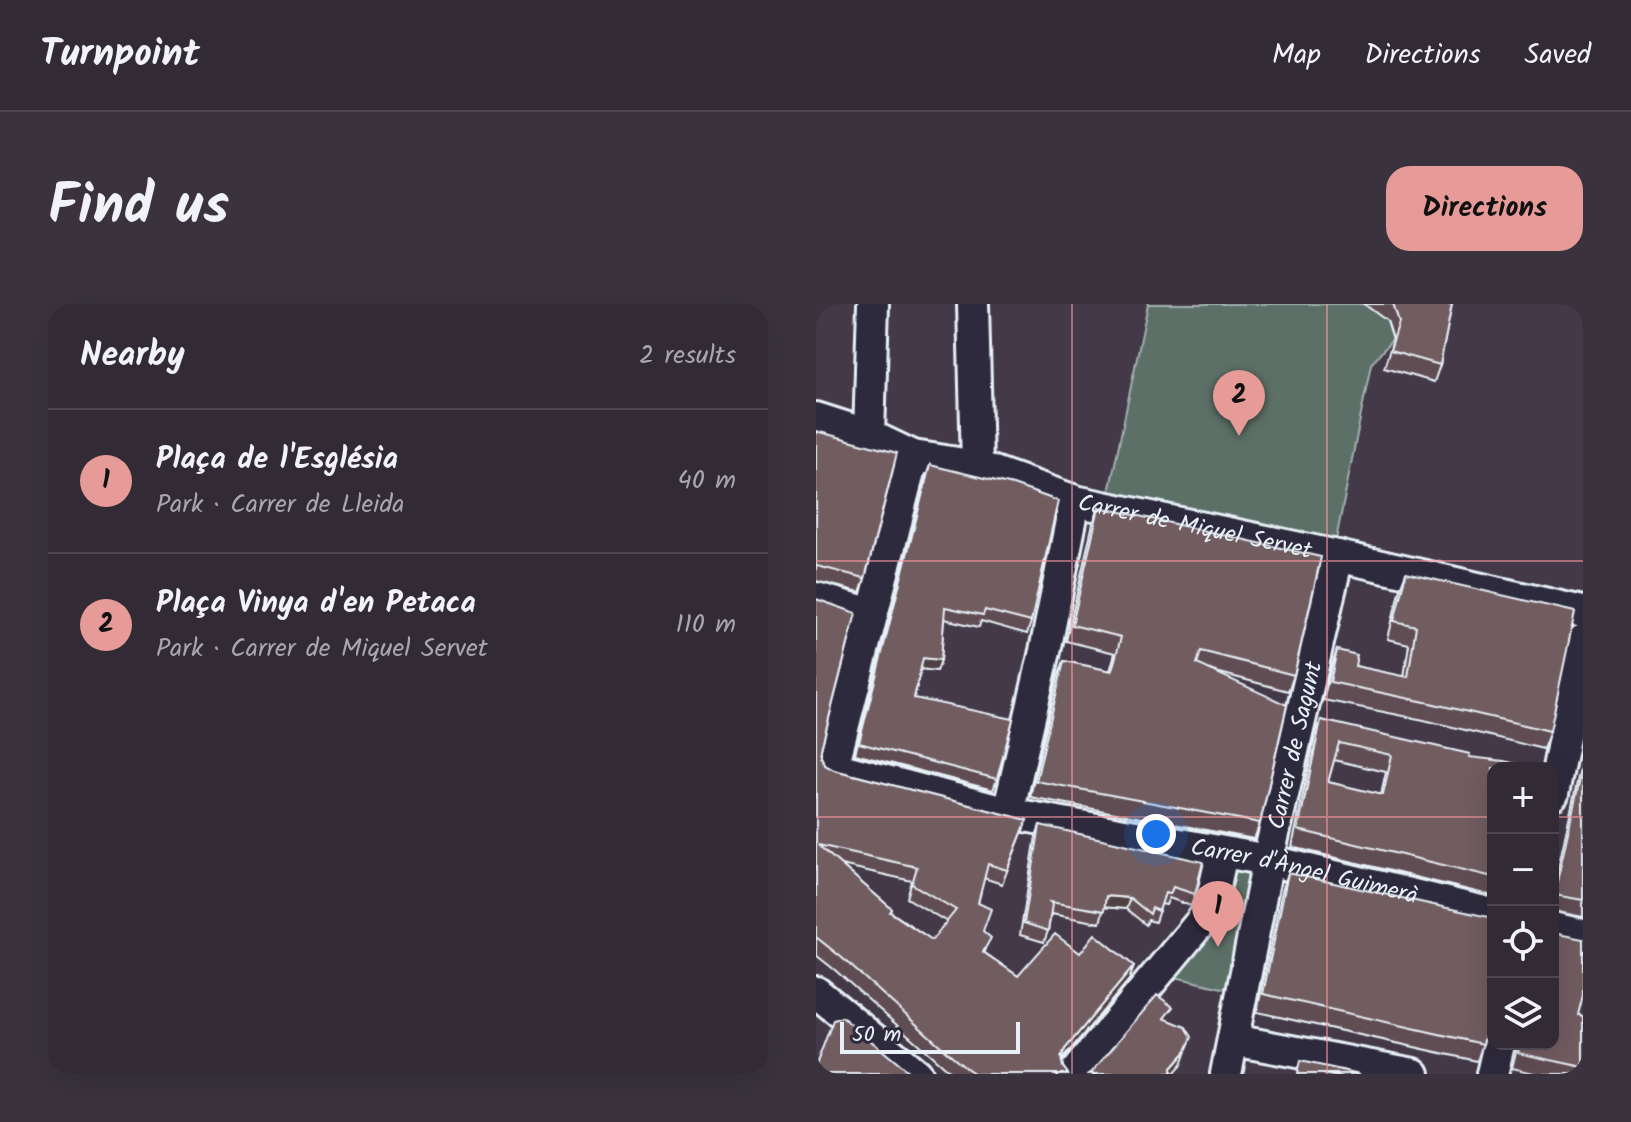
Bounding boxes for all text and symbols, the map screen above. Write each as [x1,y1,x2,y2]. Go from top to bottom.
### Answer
text: Turnpoint [40,25,200,85]
text: Map [1272,33,1321,78]
text: Directions [1365,33,1481,78]
text: Saved [1525,33,1591,78]
text: Find us [48,163,229,253]
button: Directions [1386,166,1583,251]
text: Nearby [80,329,185,383]
text: 2 results [639,335,736,377]
pin: 2 [1213,370,1265,436]
text: Plaça de l'Església [156,436,398,484]
text: 1 [102,460,110,502]
text: 40 m [678,460,736,502]
text: Park · Carrer de Lleida [156,484,405,526]
street label: Carrer de Miquel Servet [1074,484,1316,571]
text: Plaça Vinya d'en Petaca [156,580,476,628]
text: 2 [98,604,114,646]
text: 110 m [676,604,736,646]
text: Park · Carrer de Miquel Servet [156,628,488,670]
street label: Carrer de Sagunt [1258,657,1334,833]
map controls [1487,762,1559,1050]
button: + [1487,762,1559,834]
your location [1136,814,1176,854]
street label: Carrer d'Àngel Guimerà [1187,828,1422,916]
button: − [1487,834,1559,906]
pin: 1 [1192,881,1244,947]
button: locate [1487,906,1559,978]
button: layers [1487,978,1559,1050]
scale bar [840,1018,1020,1054]
text: 50 m [852,1018,901,1053]

